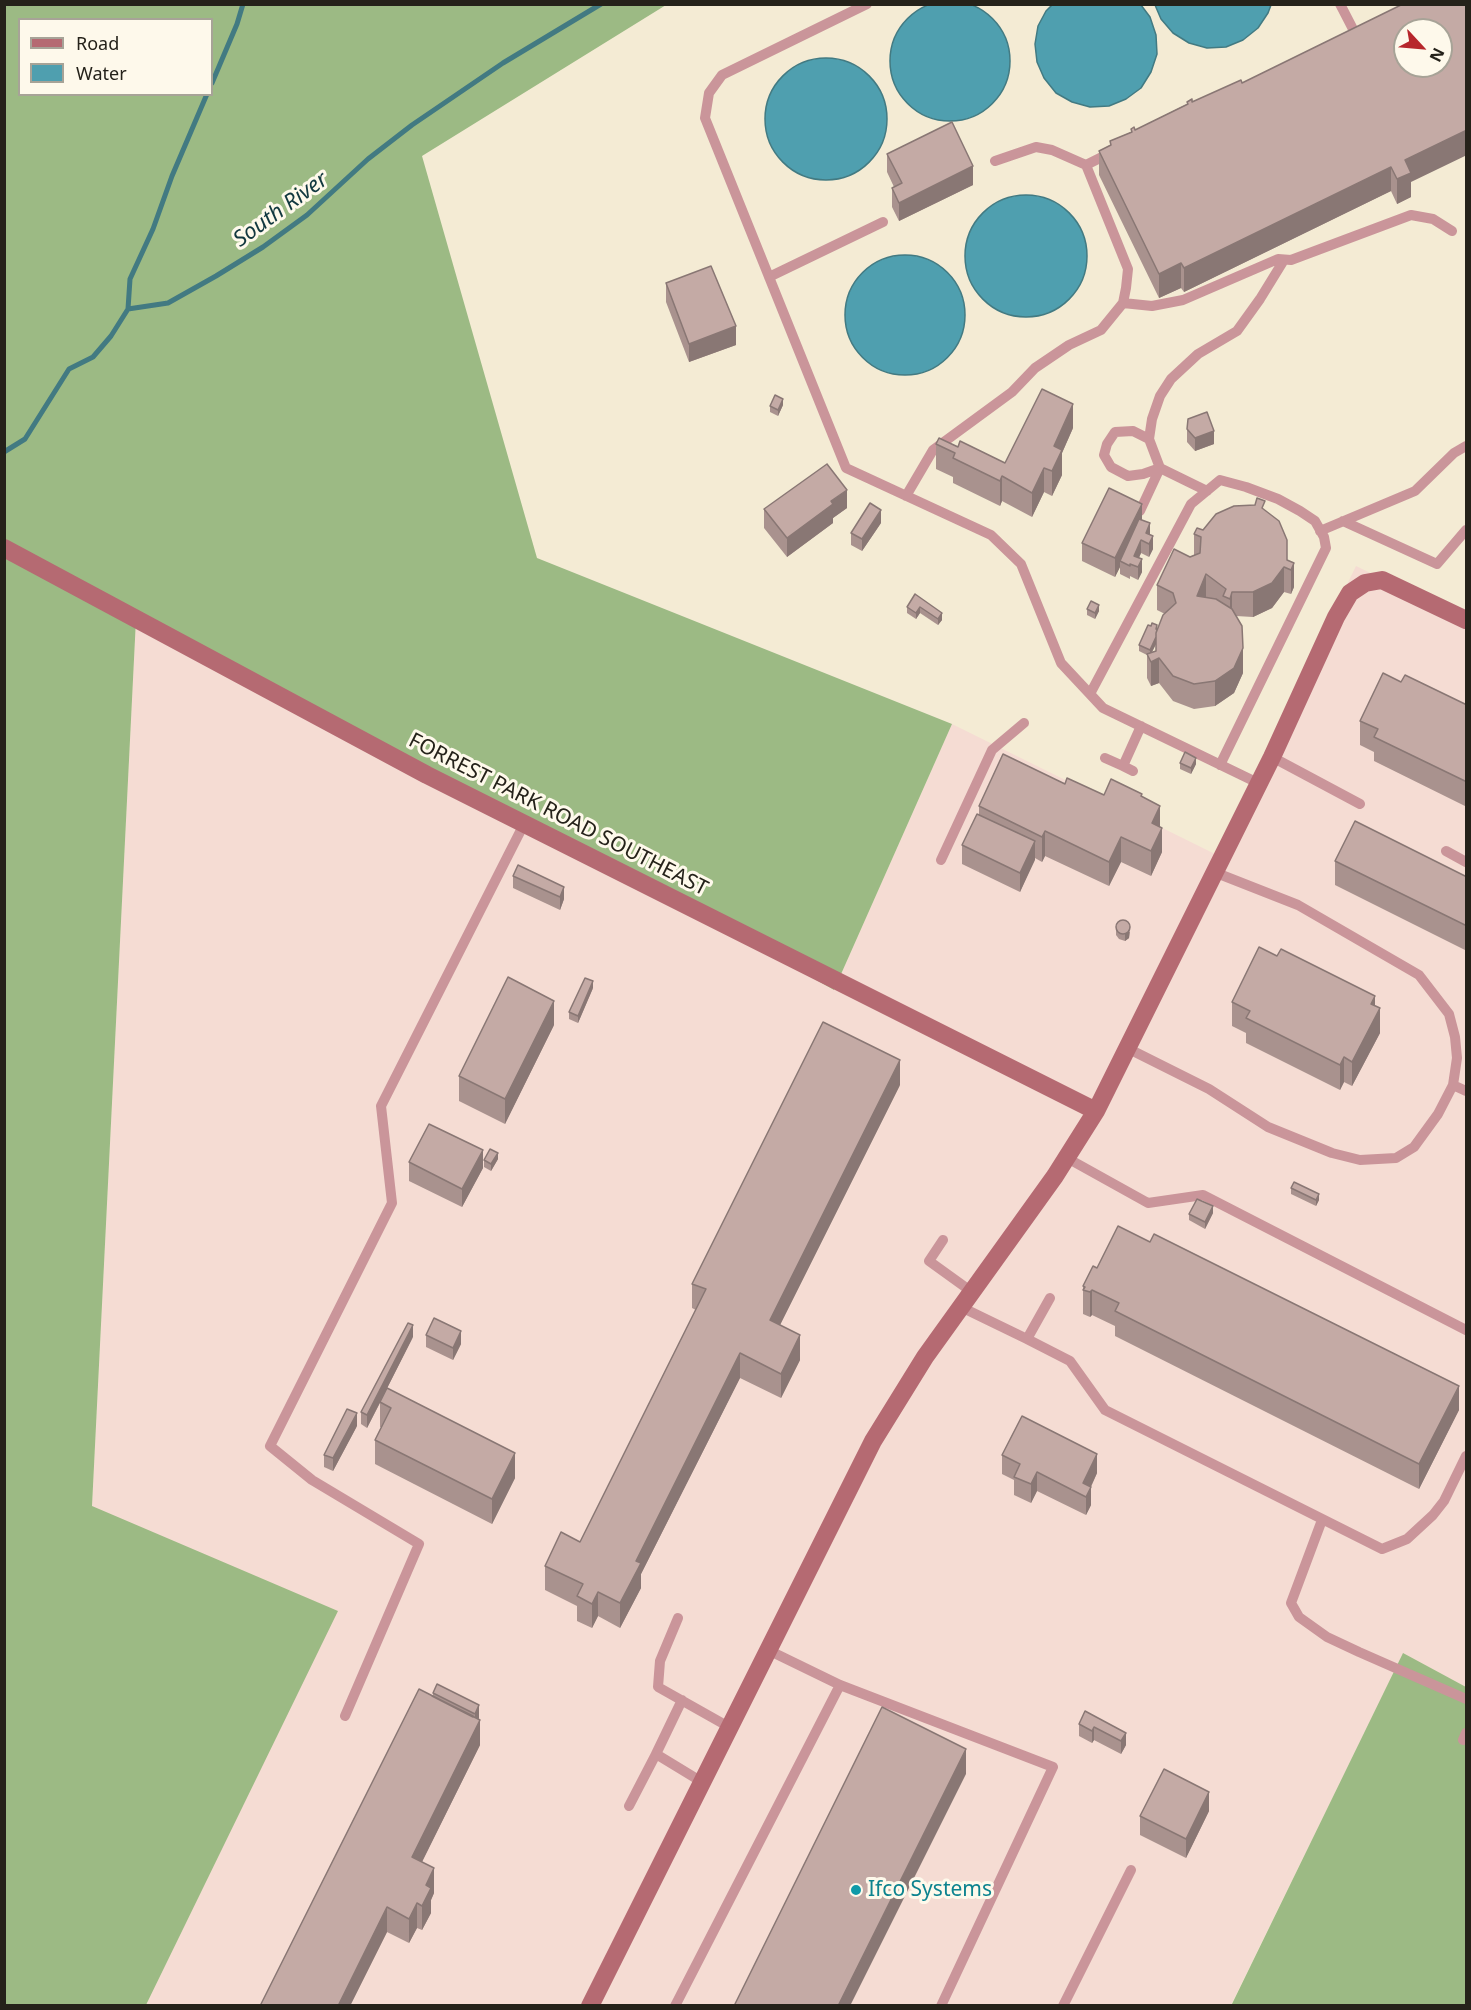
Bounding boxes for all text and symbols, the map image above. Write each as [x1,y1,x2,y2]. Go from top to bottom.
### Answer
legend [18,18,213,96]
north arrow [1393,18,1453,78]
text: Road [76,31,119,55]
text: N [1425,44,1450,66]
text: Water [76,61,127,85]
water label: South River [229,167,333,253]
street label: FORREST PARK ROAD SOUTHEAST [404,728,712,902]
place label: Ifco Systems [868,1877,992,1903]
marker: Ifco Systems [849,1883,863,1897]

